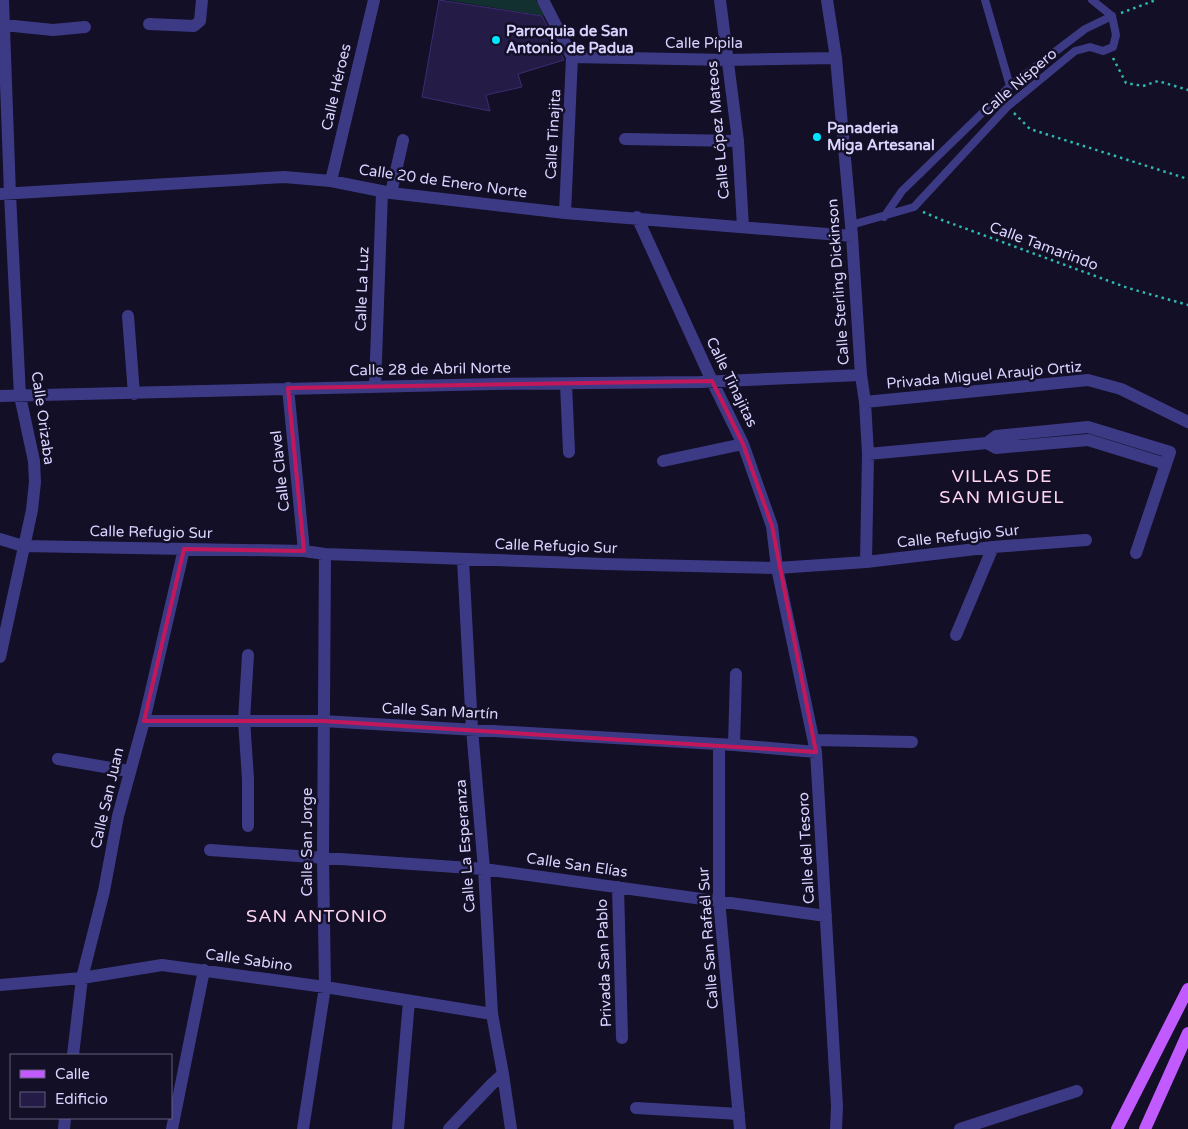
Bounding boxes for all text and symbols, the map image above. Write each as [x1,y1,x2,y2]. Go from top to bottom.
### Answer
place label: Parroquia de San Antonio de Padua [506,22,634,57]
marker: Parroquia de San Antonio de Padua [490,34,502,46]
street label: Calle Pípila [665,34,743,52]
street label: Calle Héroes [317,42,355,132]
street label: Calle Níspero [978,44,1060,120]
street label: Calle López Mateos [703,60,733,200]
street label: Calle Tinajita [542,88,564,180]
place label: Panaderia Miga Artesanal [827,119,935,155]
marker: Panaderia Miga Artesanal [811,131,823,143]
street label: Calle 20 de Enero Norte [358,160,528,202]
street label: Calle Sterling Dickinson [823,198,853,366]
street label: Calle Tamarindo [987,218,1101,274]
street label: Calle La Luz [352,246,372,332]
street label: Calle Tinajitas [702,334,762,430]
street label: Privada Miguel Araujo Ortiz [885,357,1083,393]
street label: Calle 28 de Abril Norte [349,359,511,379]
street label: Calle Orizaba [28,370,58,466]
street label: Calle Clavel [267,430,293,512]
district label: VILLAS DE SAN MIGUEL [939,465,1065,508]
street label: Calle Refugio Sur [896,521,1020,551]
street label: Calle Refugio Sur [89,522,213,542]
street label: Calle Refugio Sur [494,535,618,557]
street label: Calle San Martín [381,699,499,723]
street label: Calle San Juan [87,746,127,850]
street label: Calle La Esperanza [451,779,479,913]
street label: Calle San Jorge [298,787,316,897]
street label: Calle del Tesoro [794,792,818,904]
street label: Calle San Elías [525,849,629,881]
street label: Calle San Rafaél Sur [694,866,722,1010]
street label: Privada San Pablo [593,898,615,1028]
district label: SAN ANTONIO [246,905,388,927]
street label: Calle Sabino [204,945,294,975]
legend [10,1054,172,1119]
text: Calle [55,1065,90,1083]
text: Edificio [55,1090,108,1108]

